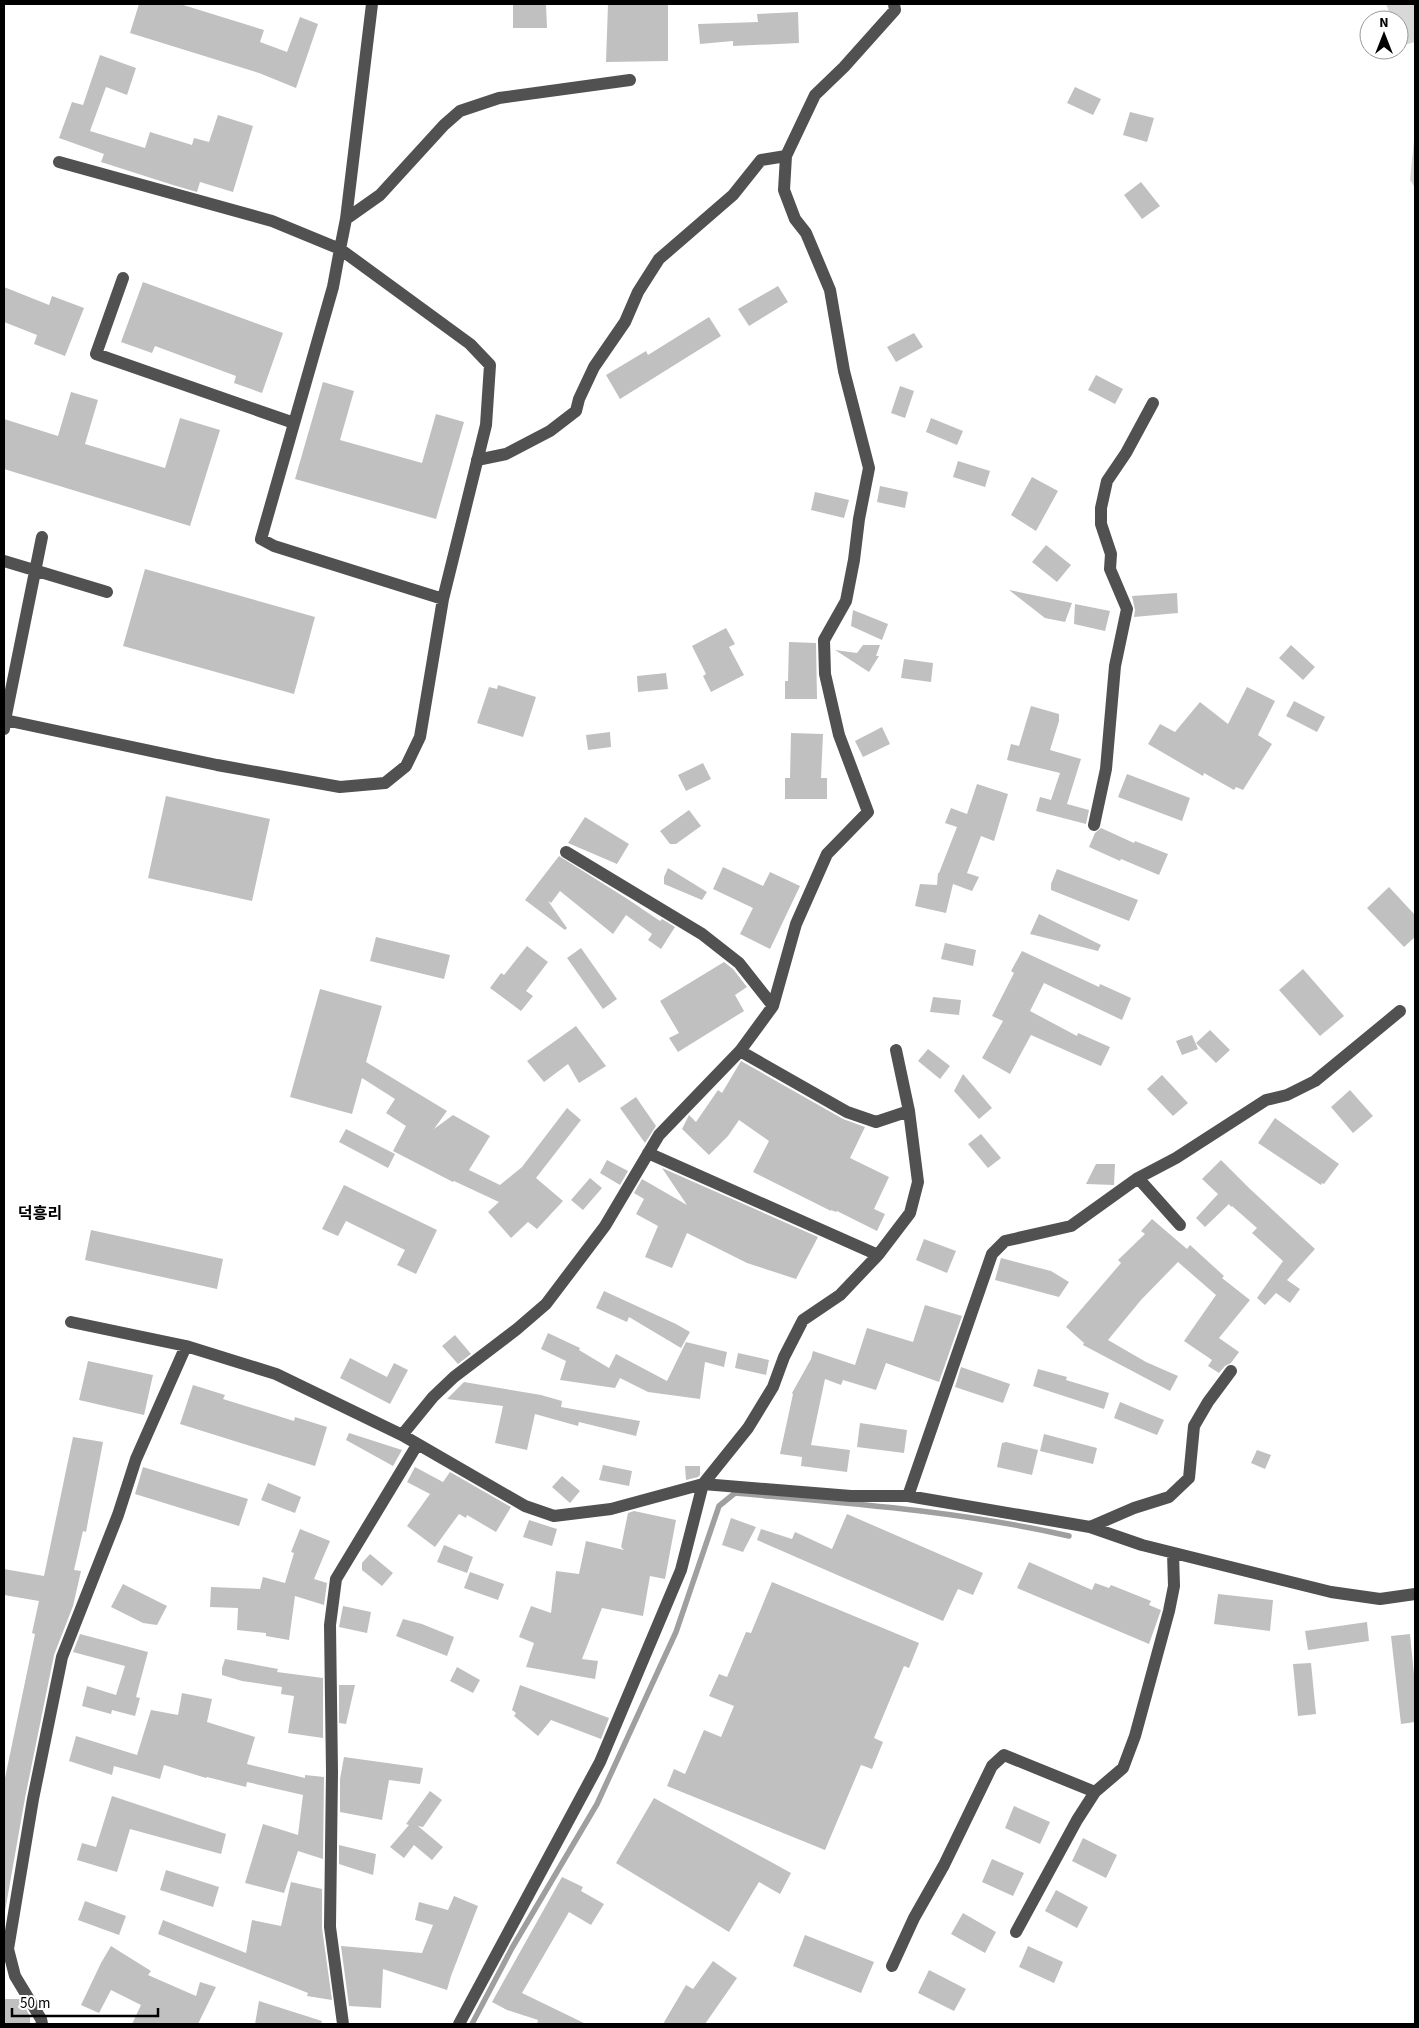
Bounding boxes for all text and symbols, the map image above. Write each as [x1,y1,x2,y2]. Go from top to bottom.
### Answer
north arrow [1359,10,1409,60]
text: N [1379,13,1389,33]
district label: 덕흥리 [18,1203,62,1225]
scale bar [12,1986,159,2018]
text: 50 m [20,1993,50,2014]

